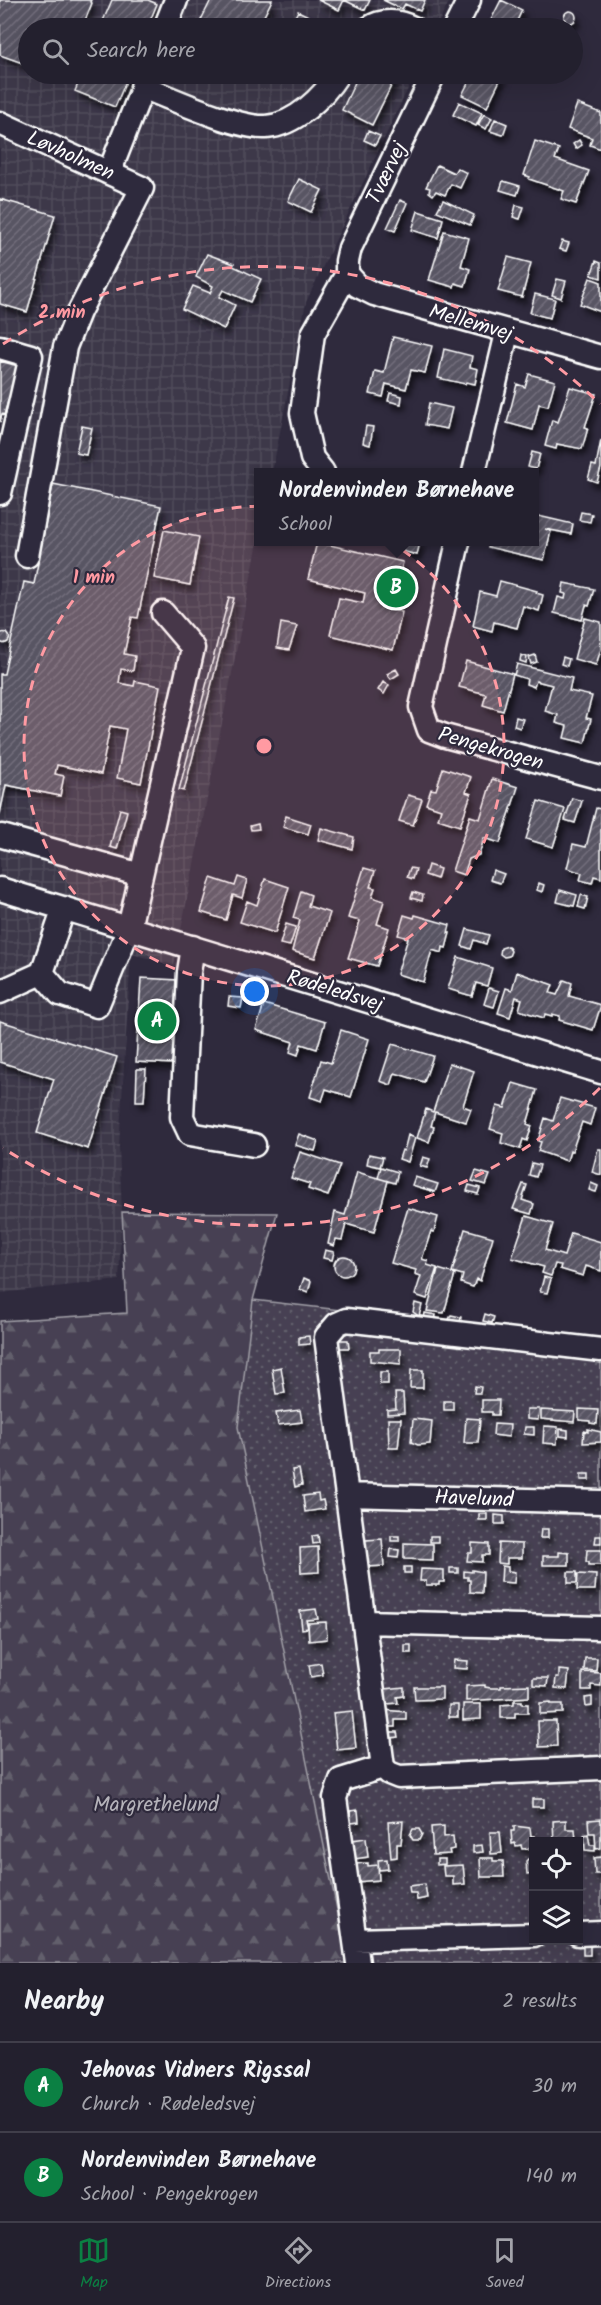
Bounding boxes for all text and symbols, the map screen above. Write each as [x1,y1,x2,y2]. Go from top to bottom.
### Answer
search box [18,18,583,84]
text: Search here [87,34,195,69]
icon: search [39,35,72,68]
street label: Løvholmen [21,122,120,190]
street label: Tværvej [358,136,417,211]
street label: Mellemvej [425,296,517,351]
text: 2 min [39,299,85,328]
popup [254,468,539,546]
text: Nordenvinden Børnehave [279,474,514,509]
text: School [279,509,332,541]
text: 1 min [73,564,115,593]
pin: B [376,566,416,610]
street label: Pengekrogen [434,719,547,780]
centre of rings [254,736,274,756]
street label: Rødeledsvej [282,961,388,1022]
your location [240,977,269,1006]
pin: A [138,998,176,1044]
street label: Havelund [434,1482,515,1517]
park label: Margrethelund [93,1789,219,1822]
map controls [529,1837,583,1945]
button: locate [529,1837,583,1891]
button: layers [529,1891,583,1945]
text: Nearby [24,1981,104,2023]
text: 2 results [502,1986,577,2018]
text: Jehovas Vidners Rigssal [81,2054,310,2089]
text: A [37,2071,50,2103]
text: 30 m [532,2071,577,2103]
text: Church · Rødeledsvej [81,2089,255,2121]
text: Nordenvinden Børnehave [81,2144,316,2179]
text: B [37,2161,50,2193]
text: 140 m [526,2161,577,2193]
text: School · Pengekrogen [81,2179,258,2211]
tab: Map [77,2234,110,2295]
tab: Directions [265,2234,331,2295]
tab: Saved [486,2234,524,2295]

